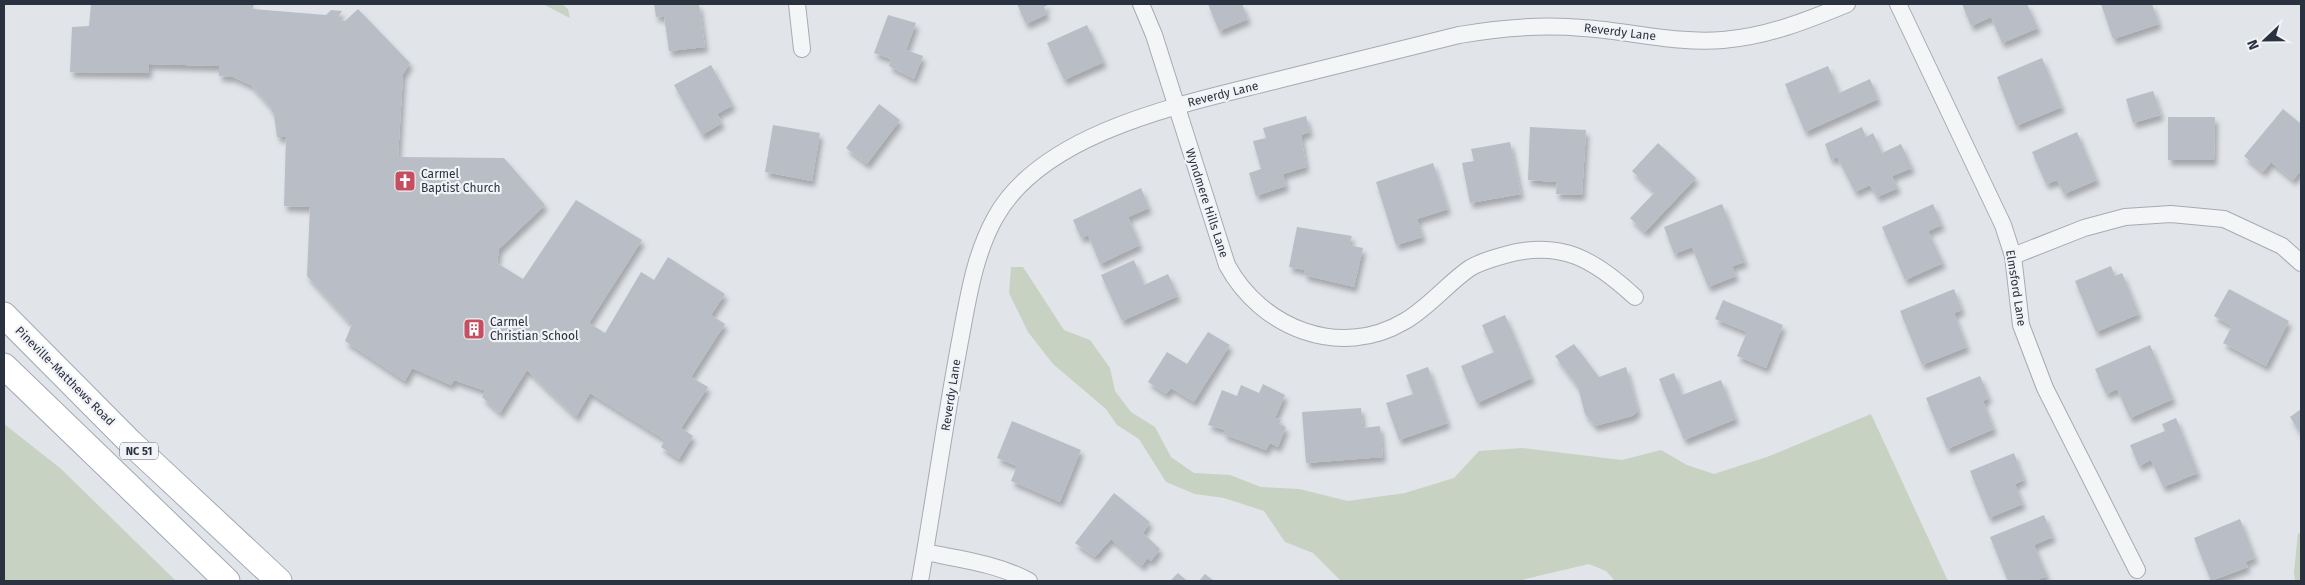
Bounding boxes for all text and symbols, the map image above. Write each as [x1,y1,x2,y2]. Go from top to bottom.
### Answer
north arrow [2240,15,2290,65]
street label: Reverdy Lane [1583,21,1657,43]
text: N [2244,37,2263,52]
street label: Reverdy Lane [1186,78,1260,110]
street label: Wyndmere Hills Lane [1183,147,1231,259]
place label: Carmel Baptist Church [421,167,500,195]
church icon: Carmel Baptist Church [393,169,417,193]
street label: Elmsford Lane [2003,249,2029,327]
place label: Carmel Christian School [490,315,579,343]
building icon: Carmel Christian School [462,317,486,341]
street label: Pineville-Matthews Road [12,323,118,429]
street label: Reverdy Lane [938,358,964,432]
road number: NC 51 [120,442,158,460]

